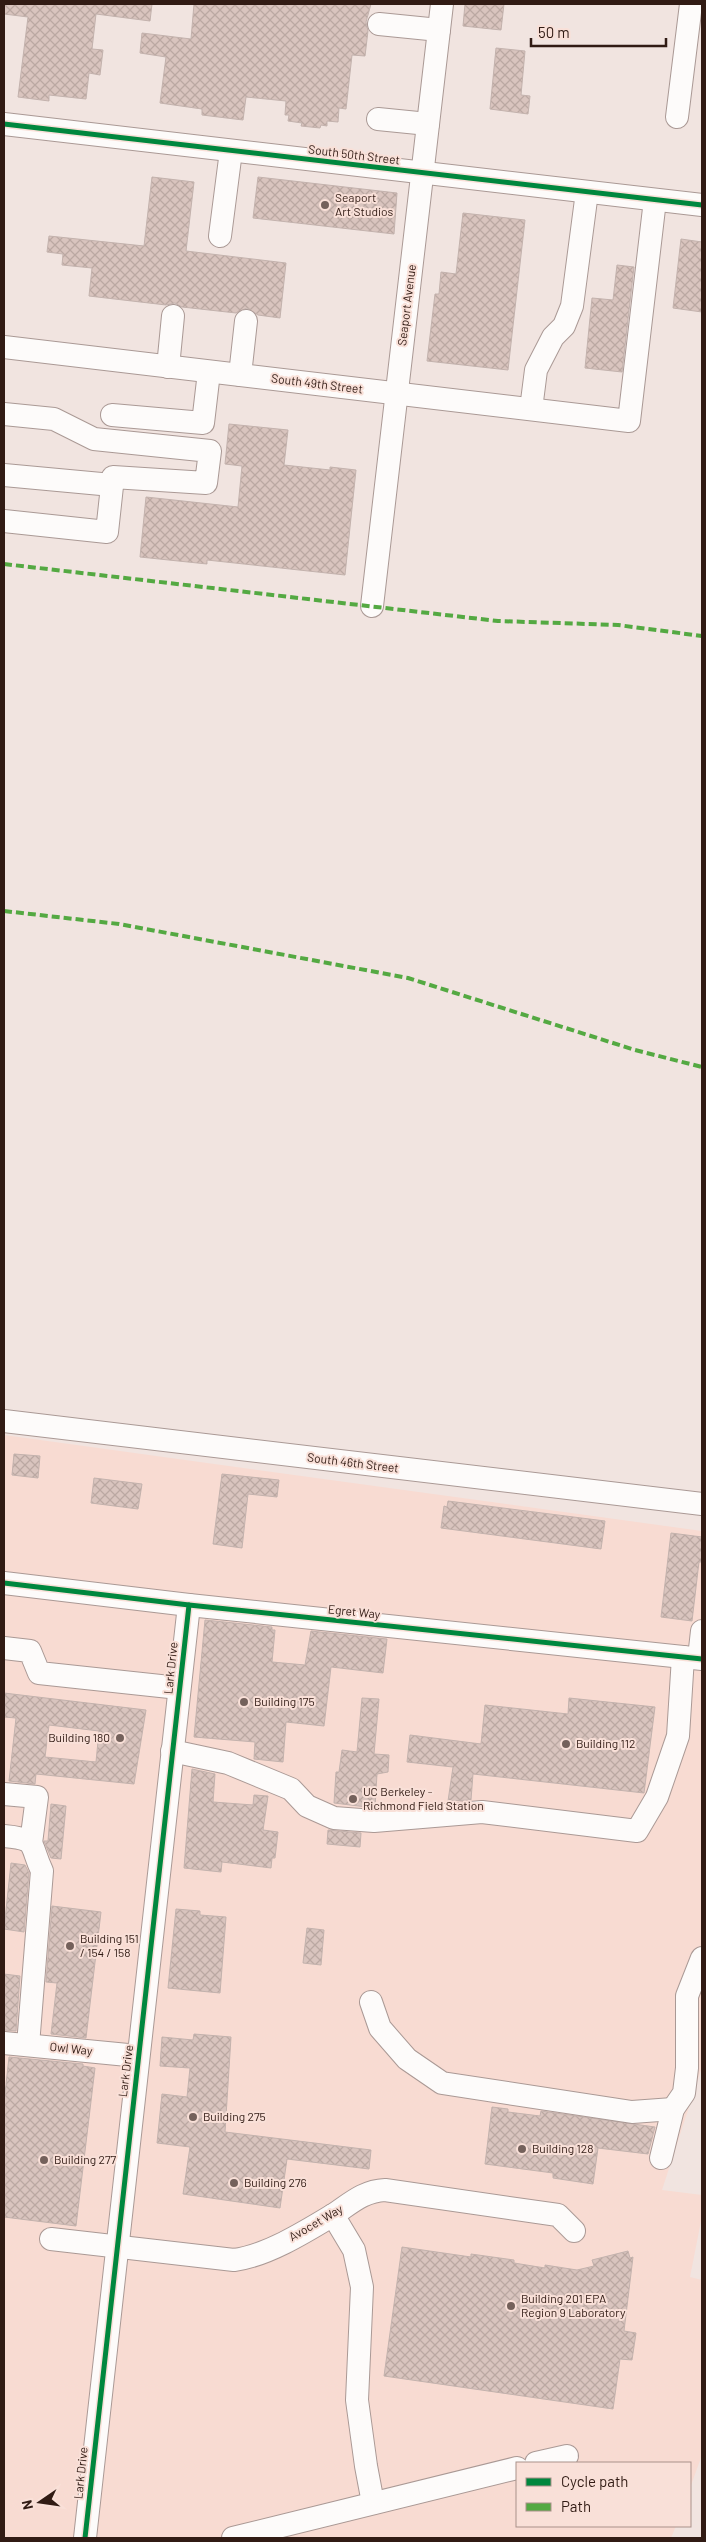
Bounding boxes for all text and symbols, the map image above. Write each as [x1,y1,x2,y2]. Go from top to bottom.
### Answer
scale bar [531,15,666,47]
text: 50 m [538,23,570,41]
street label: South 50th Street [308,141,401,167]
place label: Seaport Art Studios [335,190,394,218]
marker: Seaport Art Studios [319,199,331,211]
street label: Seaport Avenue [394,263,418,346]
street label: South 49th Street [271,370,364,396]
street label: South 46th Street [307,1449,400,1475]
street label: Egret Way [327,1601,381,1621]
street label: Lark Drive [160,1641,180,1695]
place label: Building 175 [254,1694,315,1708]
marker: Building 175 [238,1696,250,1708]
place label: Building 180 [48,1730,110,1744]
marker: Building 180 [114,1732,126,1744]
place label: Building 112 [576,1736,635,1750]
marker: Building 112 [560,1738,572,1750]
place label: UC Berkeley - Richmond Field Station [363,1784,484,1812]
marker: UC Berkeley - Richmond Field Station [347,1793,359,1805]
place label: Building 151 / 154 / 158 [80,1931,139,1959]
marker: Building 151 / 154 / 158 [64,1940,76,1952]
street label: Owl Way [49,2039,94,2057]
street label: Lark Drive [115,2044,135,2098]
place label: Building 275 [203,2109,266,2123]
marker: Building 275 [187,2111,199,2123]
place label: Building 128 [532,2141,593,2155]
marker: Building 128 [516,2143,528,2155]
place label: Building 277 [54,2152,117,2166]
marker: Building 277 [38,2154,50,2166]
place label: Building 276 [244,2175,307,2189]
marker: Building 276 [228,2177,240,2189]
street label: Avocet Way [286,2201,345,2243]
place label: Building 201 EPA Region 9 Laboratory [521,2291,626,2319]
marker: Building 201 EPA Region 9 Laboratory [505,2300,517,2312]
street label: Lark Drive [70,2446,90,2500]
legend [516,2462,691,2527]
text: Cycle path [561,2472,628,2490]
north arrow [15,2477,65,2527]
text: Path [561,2497,591,2515]
text: N [18,2499,36,2511]

